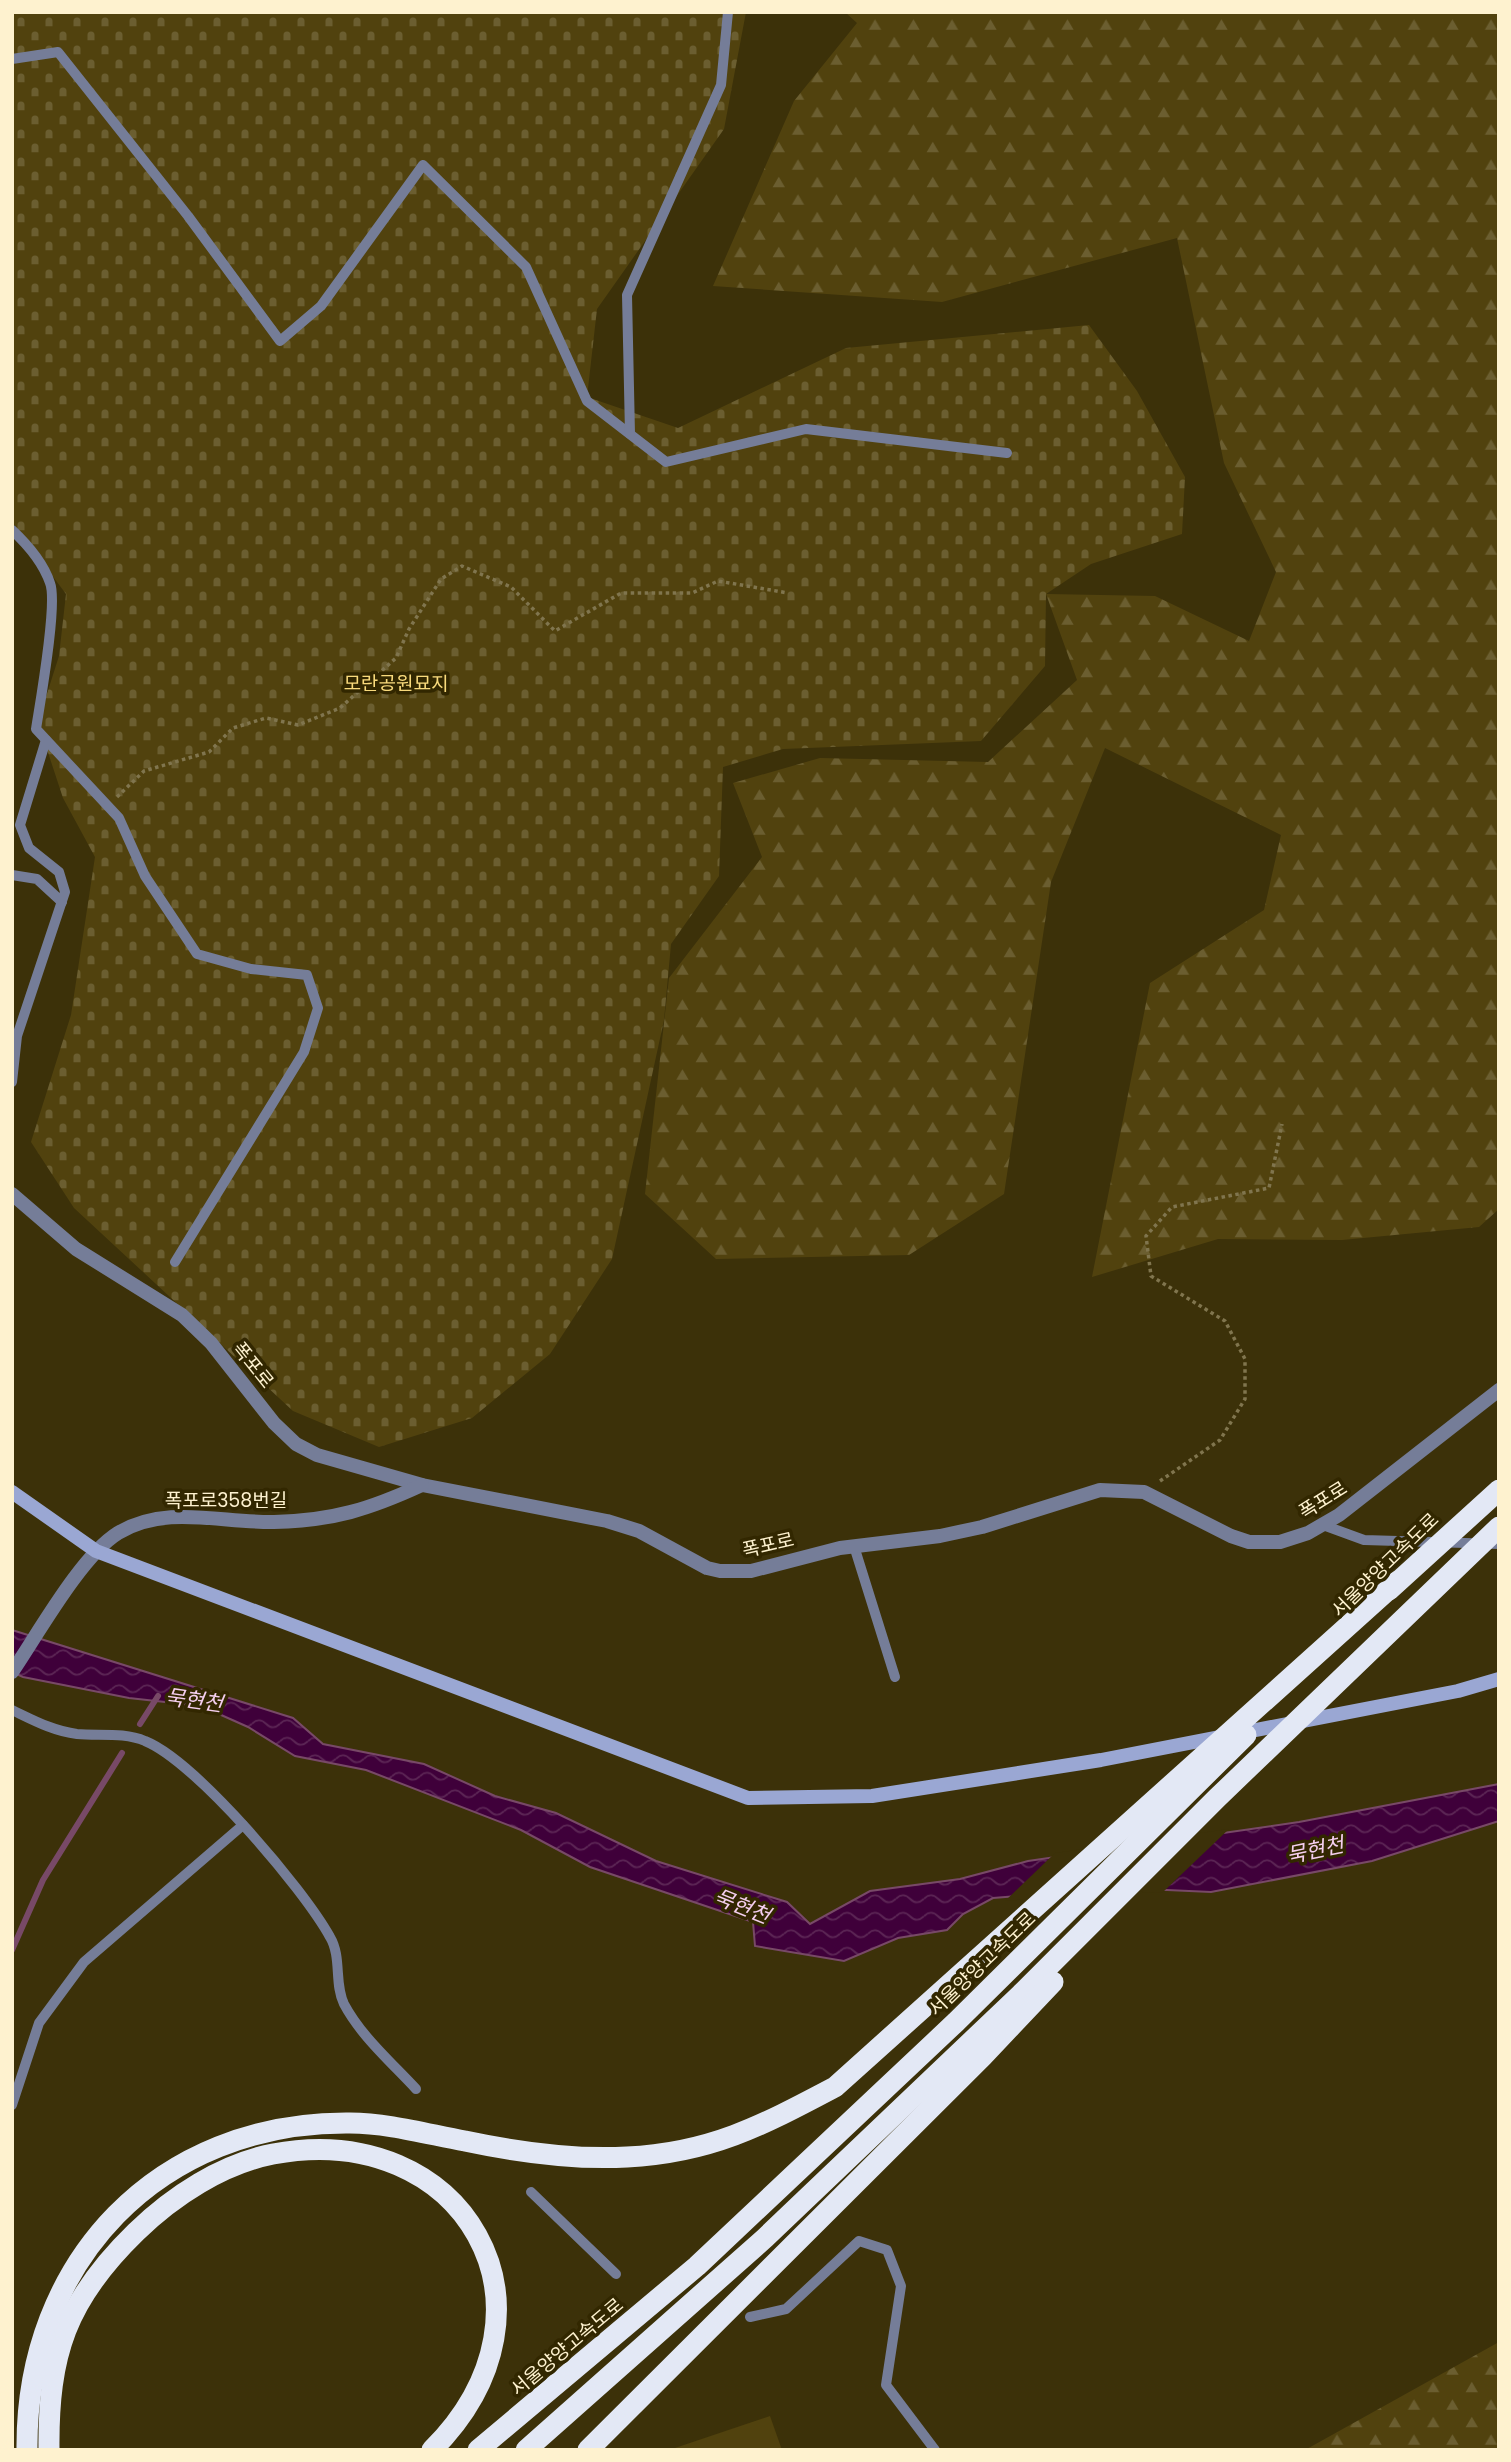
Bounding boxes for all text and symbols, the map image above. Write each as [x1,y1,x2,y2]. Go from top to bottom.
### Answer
park label: 모란공원묘지 [344,670,448,697]
street label: 폭포로 [226,1336,280,1394]
street label: 폭포로 [1294,1475,1352,1525]
street label: 폭포로358번길 [165,1487,287,1514]
street label: 서울양양고속도로 [1325,1507,1445,1623]
street label: 폭포로 [739,1526,797,1564]
water label: 묵현천 [163,1682,227,1719]
water label: 묵현천 [1284,1829,1349,1870]
water label: 묵현천 [710,1882,777,1931]
street label: 서울양양고속도로 [922,1906,1042,2022]
street label: 서울양양고속도로 [505,2292,629,2402]

